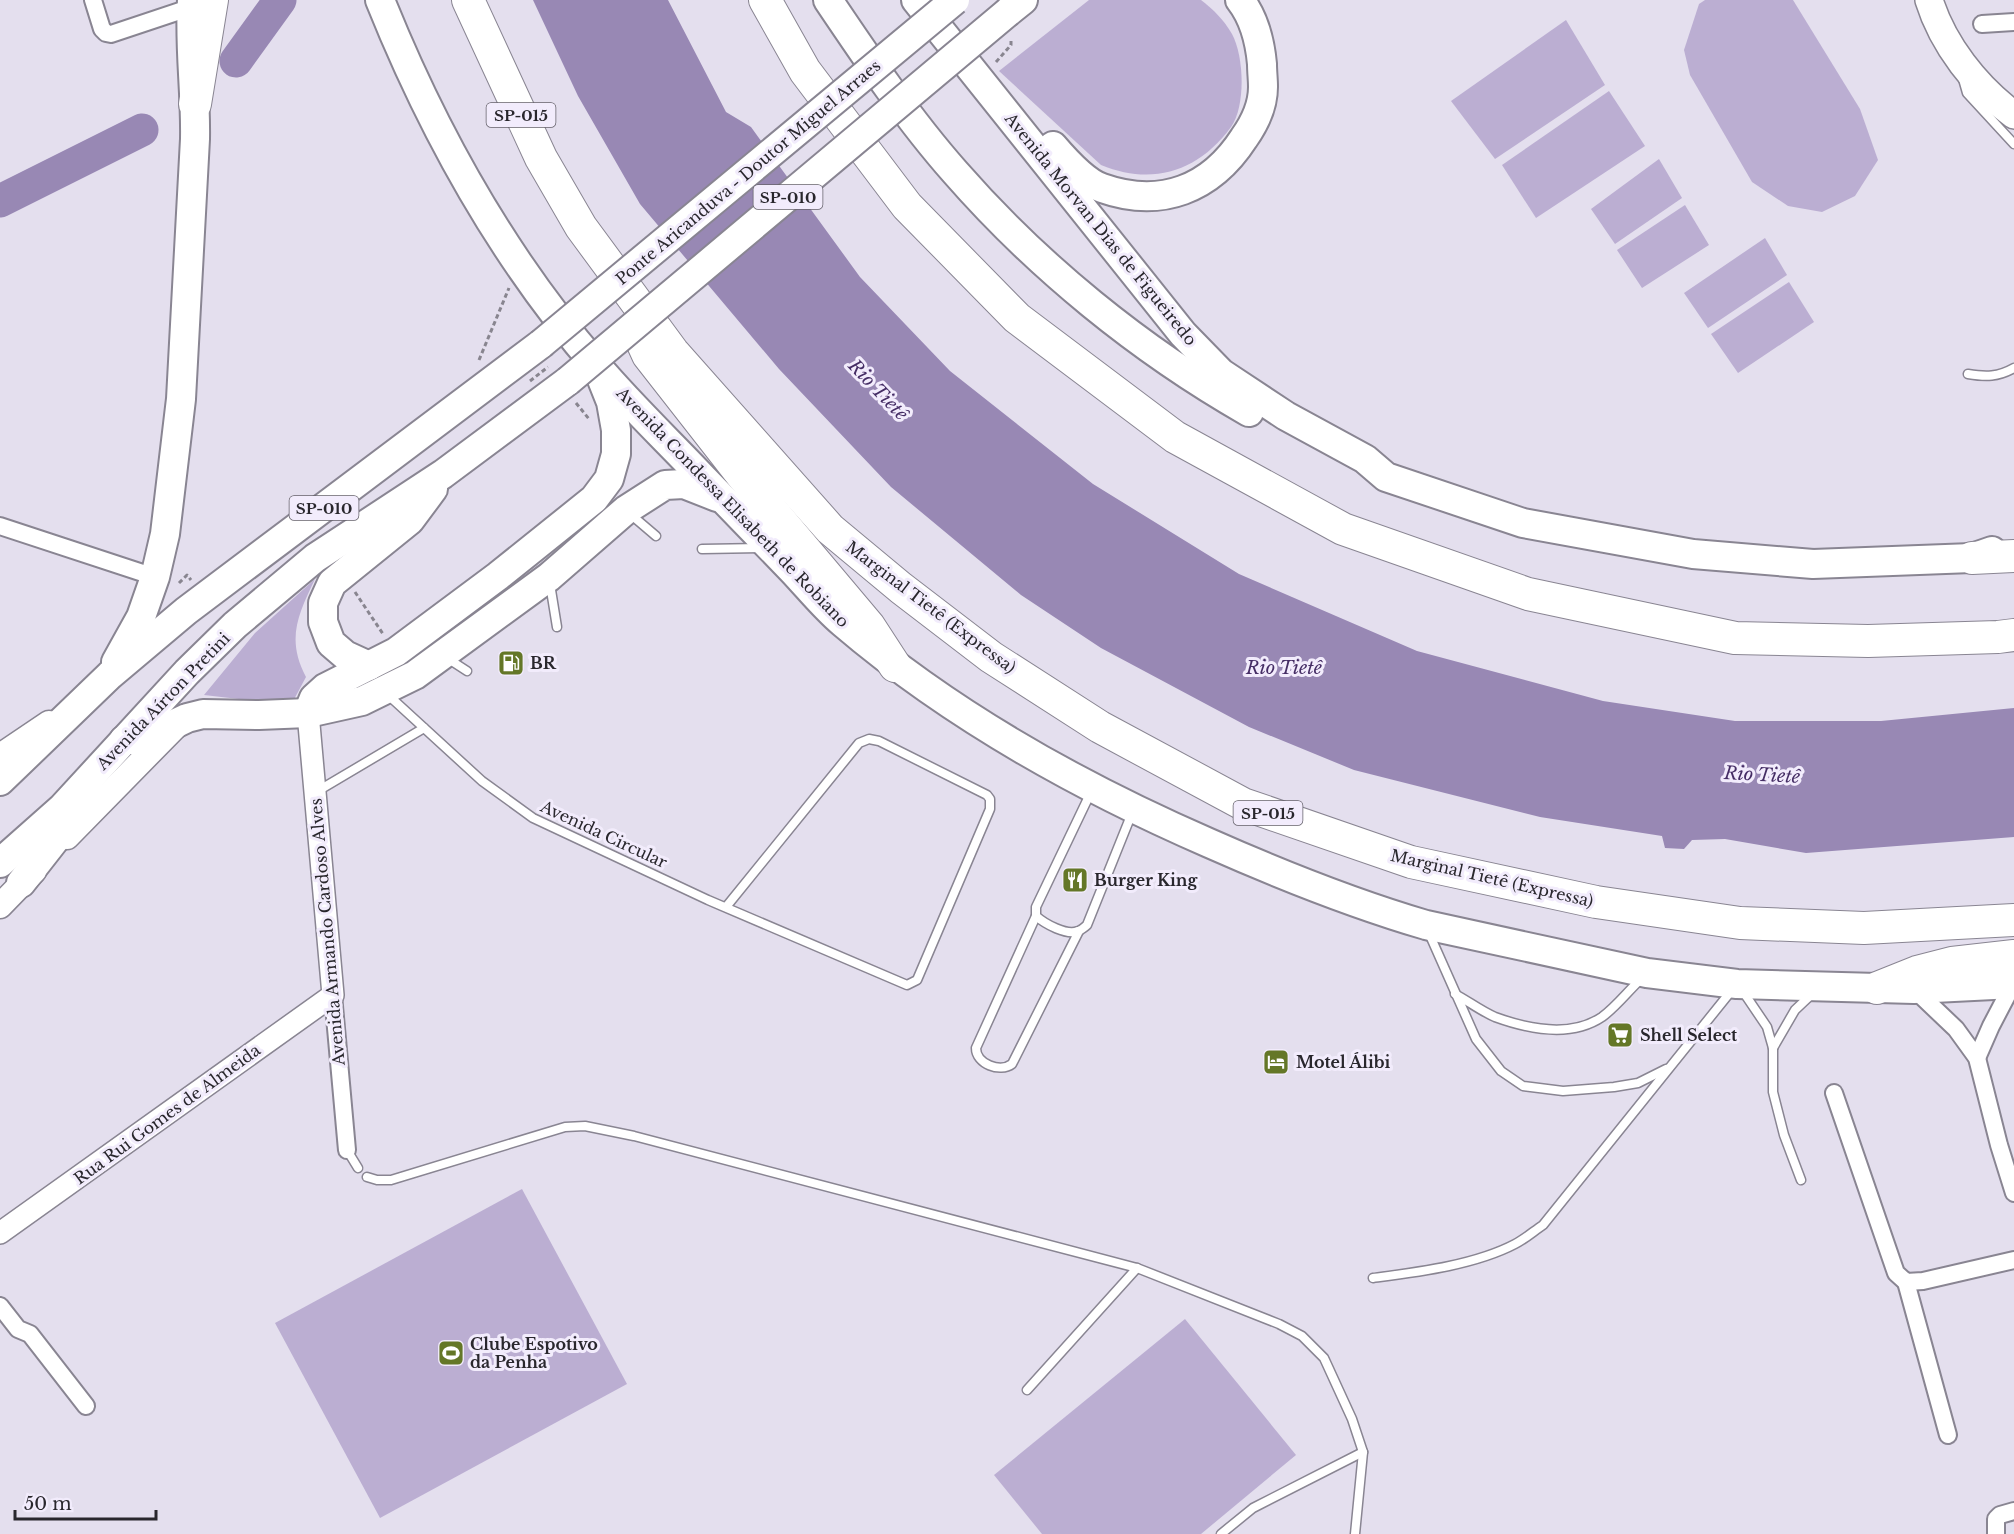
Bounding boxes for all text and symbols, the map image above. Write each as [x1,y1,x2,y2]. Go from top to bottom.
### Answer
street label: Ponte Aricanduva - Doutor Miguel Arraes [612,55,884,289]
road number: SP-015 [486,103,556,127]
street label: Avenida Morvan Dias de Figueiredo [1000,108,1201,349]
road number: SP-010 [754,185,822,209]
water label: Rio Tietê [843,354,914,426]
street label: Avenida Condessa Elisabeth de Robiano [612,382,853,631]
road number: SP-010 [290,496,358,520]
street label: Marginal Tietê (Expressa) [842,537,1020,677]
street label: Avenida Aírton Pretini [92,628,234,775]
fuel station icon: BR [496,648,526,678]
place label: BR [530,653,557,673]
water label: Rio Tietê [1245,657,1324,679]
water label: Rio Tietê [1722,762,1802,788]
street label: Avenida Circular [537,795,671,872]
street label: Avenida Armando Cardoso Alves [305,798,349,1067]
road number: SP-015 [1234,801,1302,825]
street label: Marginal Tietê (Expressa) [1389,845,1595,911]
restaurant icon: Burger King [1060,865,1090,895]
place label: Burger King [1094,870,1198,890]
supermarket icon: Shell Select [1605,1020,1635,1050]
place label: Shell Select [1640,1025,1738,1045]
street label: Rua Rui Gomes de Almeida [70,1040,264,1188]
hotel icon: Motel Álibi [1261,1047,1291,1077]
place label: Motel Álibi [1296,1052,1390,1072]
place label: Clube Espotivo da Penha [470,1334,598,1372]
sports icon: Clube Espotivo da Penha [436,1338,466,1368]
scale bar [15,1483,156,1521]
text: 50 m [24,1493,72,1515]

